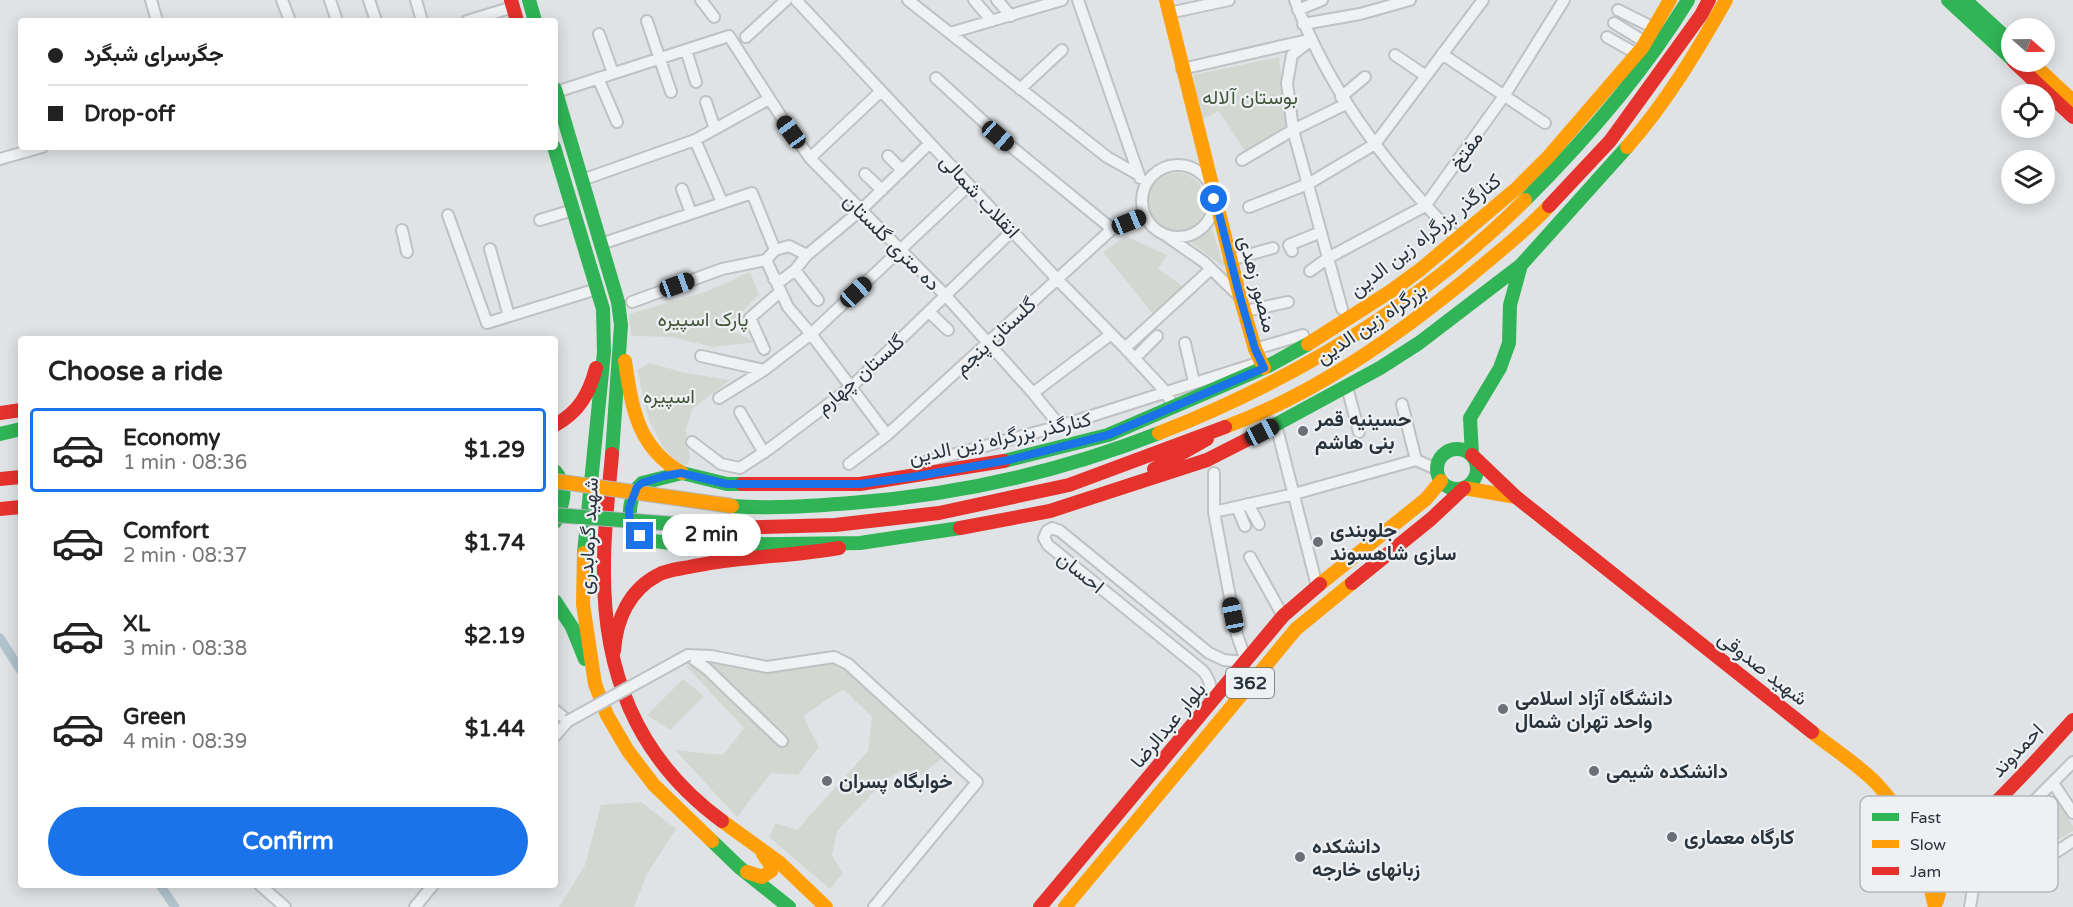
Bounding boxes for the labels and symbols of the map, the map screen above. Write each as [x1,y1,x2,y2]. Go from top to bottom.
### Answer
north arrow [2001,18,2055,72]
park label: بوستان آلاله [1202,86,1298,110]
car [773,112,809,152]
car [979,117,1017,155]
street label: مفتخ [1445,127,1490,175]
street label: انقلاب شمالی [934,150,1024,244]
street label: کنارگذر بزرگراه زین الدین [1345,169,1506,302]
route start [1200,185,1227,212]
street label: ده متری گلستان [838,189,945,296]
car [1109,207,1149,237]
street label: منصور زهدی [1233,233,1281,335]
car [657,270,697,300]
car [837,273,875,311]
street label: بزرگراه زین الدین [1312,278,1432,370]
street label: گلستان پنجم [950,293,1042,381]
park label: پارک اسپیره [658,308,748,333]
street label: گلستان چهارم [811,330,911,420]
park label: اسپیره [643,385,695,410]
street label: کنارگذر بزرگراه زین الدین [907,408,1094,470]
place label: حسینیه قمر بنی هاشم [1314,408,1411,455]
car [1242,416,1282,448]
marker: حسینیه قمر بنی هاشم [1296,424,1310,438]
street label: شهید گرمابدری [574,477,604,595]
callout: 2 min [661,515,760,557]
place label: جلوبندی سازی شاهسوند [1330,519,1457,566]
route end [626,522,653,549]
marker: جلوبندی سازی شاهسوند [1311,535,1325,549]
street label: احسان [1052,547,1109,599]
car [1221,596,1245,634]
street label: شهید صدوقی [1713,626,1812,711]
road number: 362 [1226,668,1274,698]
street label: بلوار عبدالرضا [1126,678,1212,773]
place label: دانشگاه آزاد اسلامی واحد تهران شمال [1515,687,1673,734]
marker: دانشگاه آزاد اسلامی واحد تهران شمال [1496,702,1510,716]
street label: احمدوند [1986,719,2049,783]
place label: دانشکده شیمی [1606,760,1728,784]
marker: دانشکده شیمی [1587,764,1601,778]
place label: خوابگاه پسران [839,770,953,795]
marker: خوابگاه پسران [820,774,834,788]
legend [1860,796,2058,892]
text: Fast [1910,808,1941,828]
place label: کارگاه معماری [1684,826,1794,850]
marker: کارگاه معماری [1665,830,1679,844]
place label: دانشکده زبانهای خارجه [1312,835,1420,882]
text: Slow [1910,835,1946,855]
marker: دانشکده زبانهای خارجه [1293,850,1307,864]
text: Jam [1910,862,1941,882]

